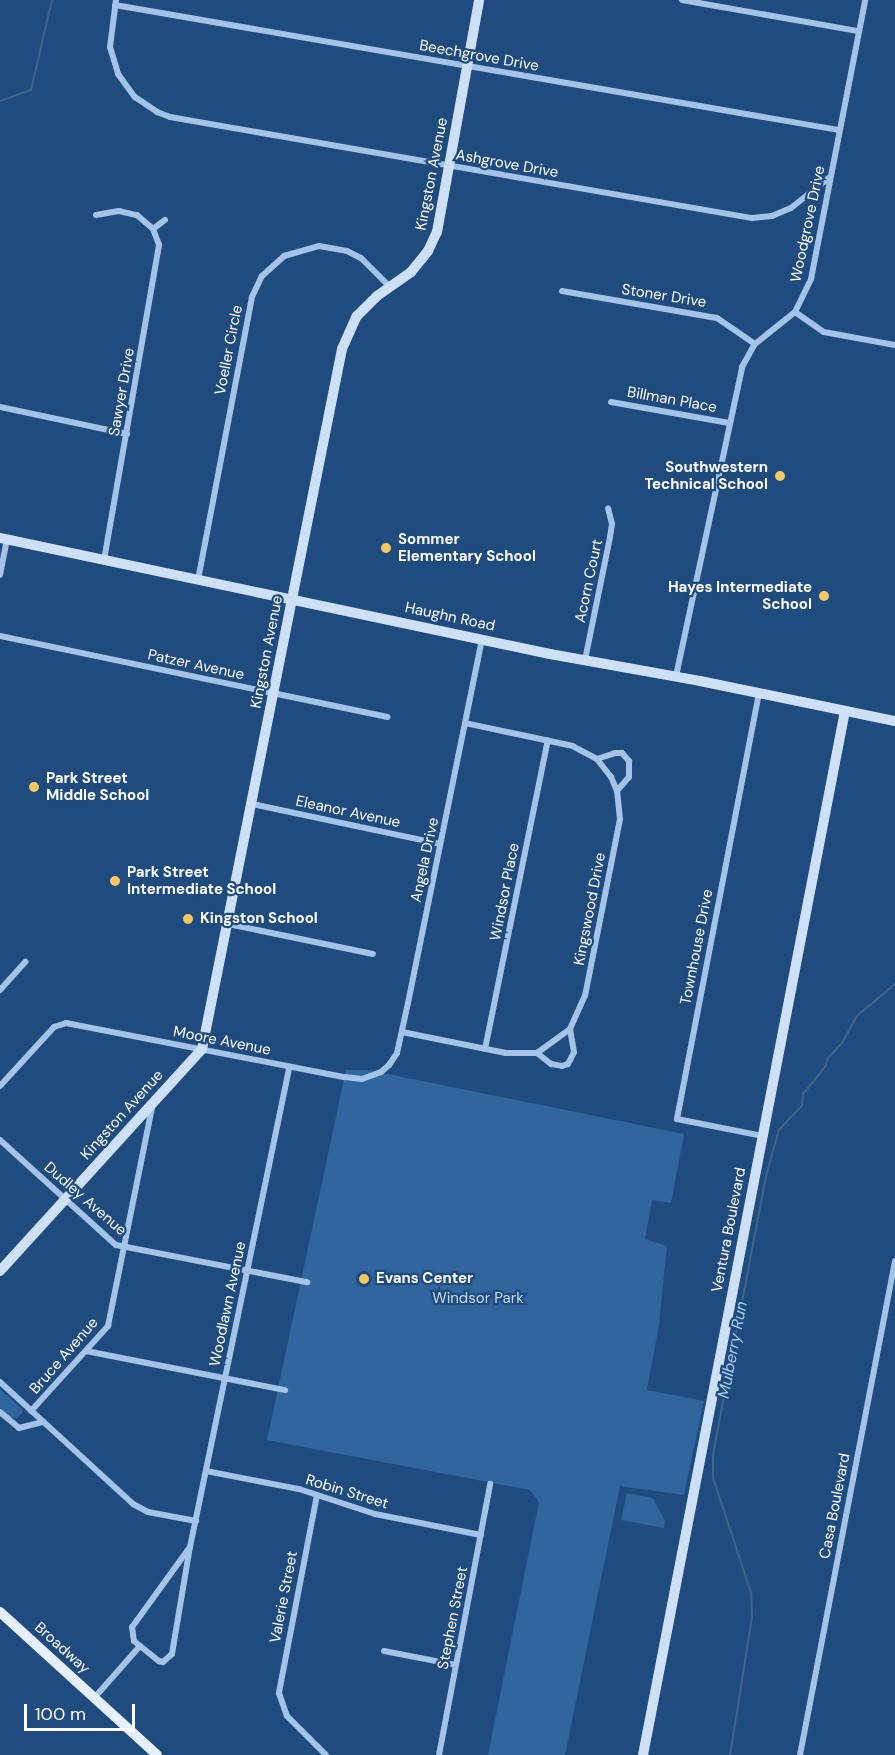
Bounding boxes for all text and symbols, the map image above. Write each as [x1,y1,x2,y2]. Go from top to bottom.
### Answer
street label: Beechgrove Drive [418,37,540,75]
street label: Kingston Avenue [412,116,452,232]
street label: Ashgrove Drive [454,146,560,182]
street label: Woodgrove Drive [787,164,829,284]
street label: Stoner Drive [620,280,708,312]
street label: Voeller Circle [211,303,247,397]
street label: Sawyer Drive [105,346,139,438]
street label: Billman Place [626,383,718,417]
place label: Southwestern Technical School [644,458,768,493]
marker: Southwestern Technical School [773,469,787,483]
place label: Sommer Elementary School [398,530,536,565]
street label: Acorn Court [571,538,607,624]
marker: Sommer Elementary School [379,541,393,555]
place label: Hayes Intermediate School [668,578,812,613]
marker: Hayes Intermediate School [817,589,831,603]
street label: Kingston Avenue [247,594,287,710]
street label: Haughn Road [403,599,497,635]
street label: Patzer Avenue [146,646,246,684]
place label: Park Street Middle School [46,769,149,804]
marker: Park Street Middle School [27,780,41,794]
street label: Eleanor Avenue [294,792,402,832]
street label: Angela Drive [407,816,443,904]
street label: Windsor Place [487,841,523,943]
street label: Kingswood Drive [570,851,610,967]
place label: Park Street Intermediate School [127,863,276,898]
marker: Park Street Intermediate School [108,874,122,888]
street label: Townhouse Drive [677,888,717,1006]
place label: Kingston School [200,910,318,928]
marker: Kingston School [181,912,195,926]
street label: Moore Avenue [172,1023,272,1059]
street label: Kingston Avenue [77,1066,167,1164]
street label: Dudley Avenue [40,1158,130,1240]
street label: Ventura Boulevard [708,1166,750,1294]
street label: Woodlawn Avenue [206,1240,250,1368]
place label: Evans Center [376,1270,473,1288]
marker: Evans Center [357,1272,371,1286]
park label: Windsor Park [432,1290,524,1308]
water label: Mulberry Run [714,1300,752,1400]
street label: Bruce Avenue [26,1314,102,1398]
street label: Casa Boulevard [816,1452,854,1560]
street label: Robin Street [304,1471,390,1513]
street label: Valerie Street [266,1549,302,1645]
street label: Stephen Street [434,1565,472,1671]
street label: Broadway [31,1618,93,1678]
scale bar [27,1692,138,1730]
text: 100 m [35,1702,86,1726]

